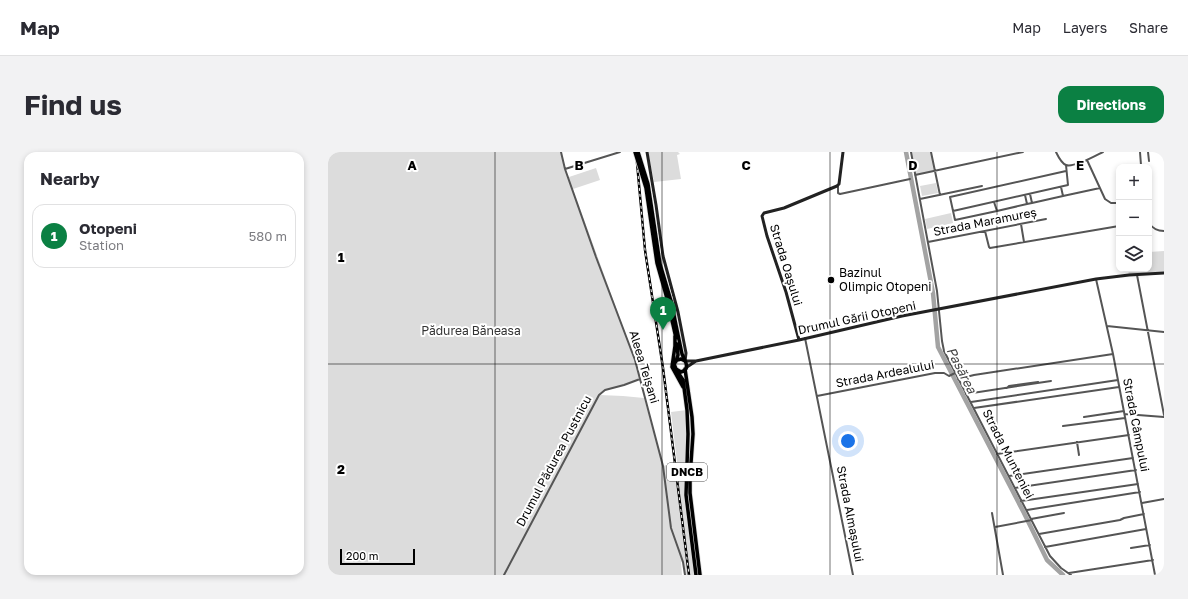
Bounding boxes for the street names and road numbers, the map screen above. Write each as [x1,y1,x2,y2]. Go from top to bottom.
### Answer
street label: Strada Maramureș [932,204,1038,239]
street label: Strada Oașului [767,222,806,307]
street label: Drumul Gării Otopeni [797,298,917,337]
street label: Aleea Teișani [626,329,663,405]
street label: Strada Ardealului [834,357,935,390]
street label: Strada Câmpului [1120,377,1153,473]
street label: Drumul Pădurea Pustnicu [513,393,594,529]
street label: Strada Munteniei [979,407,1037,501]
road number: DNCB [667,463,707,481]
street label: Strada Almașului [834,465,867,563]

